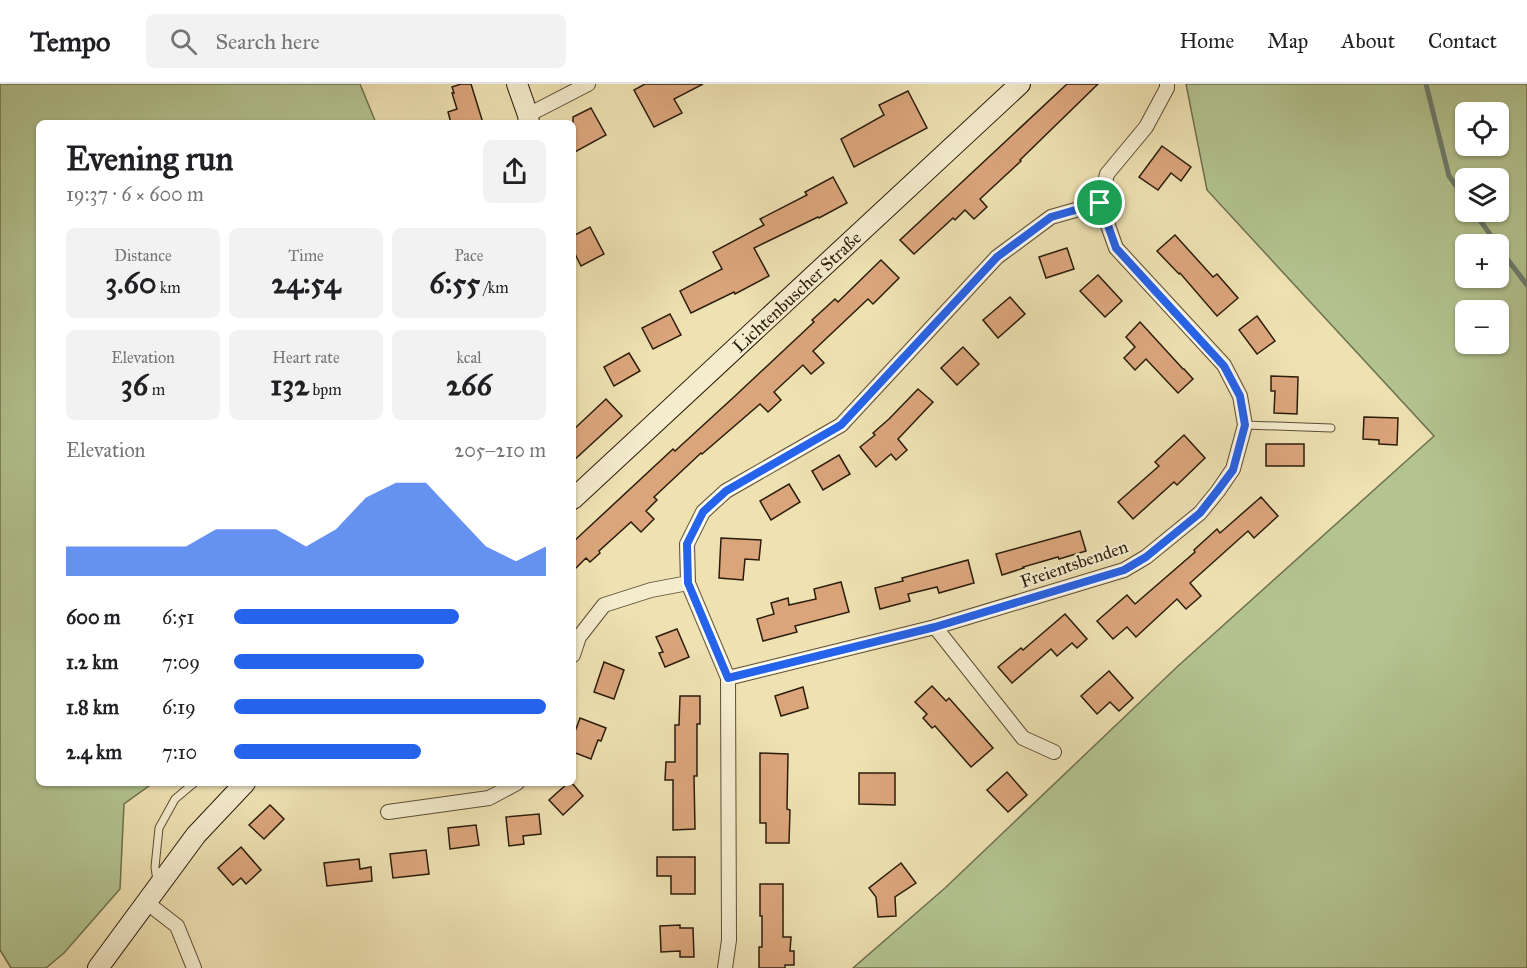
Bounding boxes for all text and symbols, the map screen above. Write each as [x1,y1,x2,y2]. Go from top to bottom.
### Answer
search box [146,14,566,68]
text: Tempo [30,24,110,59]
icon: search [167,25,200,58]
text: Search here [215,28,320,55]
text: Home [1179,28,1234,54]
text: Map [1267,28,1308,54]
text: About [1341,28,1395,54]
text: Contact [1428,28,1497,54]
map controls [1455,102,1509,354]
button: locate [1455,102,1509,156]
text: Evening run [66,139,233,179]
button: share [483,140,546,203]
button: layers [1455,168,1509,222]
pin [1074,177,1125,228]
text: 19:37 · 6 × 600 m [66,182,204,206]
icon: arrive [1083,186,1116,219]
street label: Lichtenbuscher Straße [728,227,866,357]
button: + [1455,234,1509,288]
text: Distance [114,246,172,265]
text: Time [288,246,324,265]
text: Pace [454,246,484,265]
text: 3.60 [105,265,156,301]
text: 24:54 [272,265,340,301]
text: 6:55 [429,265,480,301]
text: km [156,278,181,297]
text: /km [480,278,509,297]
button: − [1455,300,1509,354]
text: Elevation [111,348,175,367]
text: Heart rate [272,348,340,367]
text: kcal [456,348,482,367]
text: 36 [121,367,148,403]
text: 132 [270,367,309,403]
text: 266 [446,367,492,403]
text: m [148,380,165,399]
text: bpm [309,380,342,399]
text: Elevation [66,438,145,462]
text: 205–210 m [454,438,546,462]
street label: Freientsbenden [1017,535,1131,593]
text: 600 m [66,605,121,629]
text: 6:51 [162,605,195,629]
text: 1.2 km [66,650,118,674]
text: 7:09 [162,650,200,674]
text: 1.8 km [66,695,119,719]
text: 6:19 [162,695,196,719]
text: 2.4 km [66,740,122,764]
text: 7:10 [162,740,197,764]

